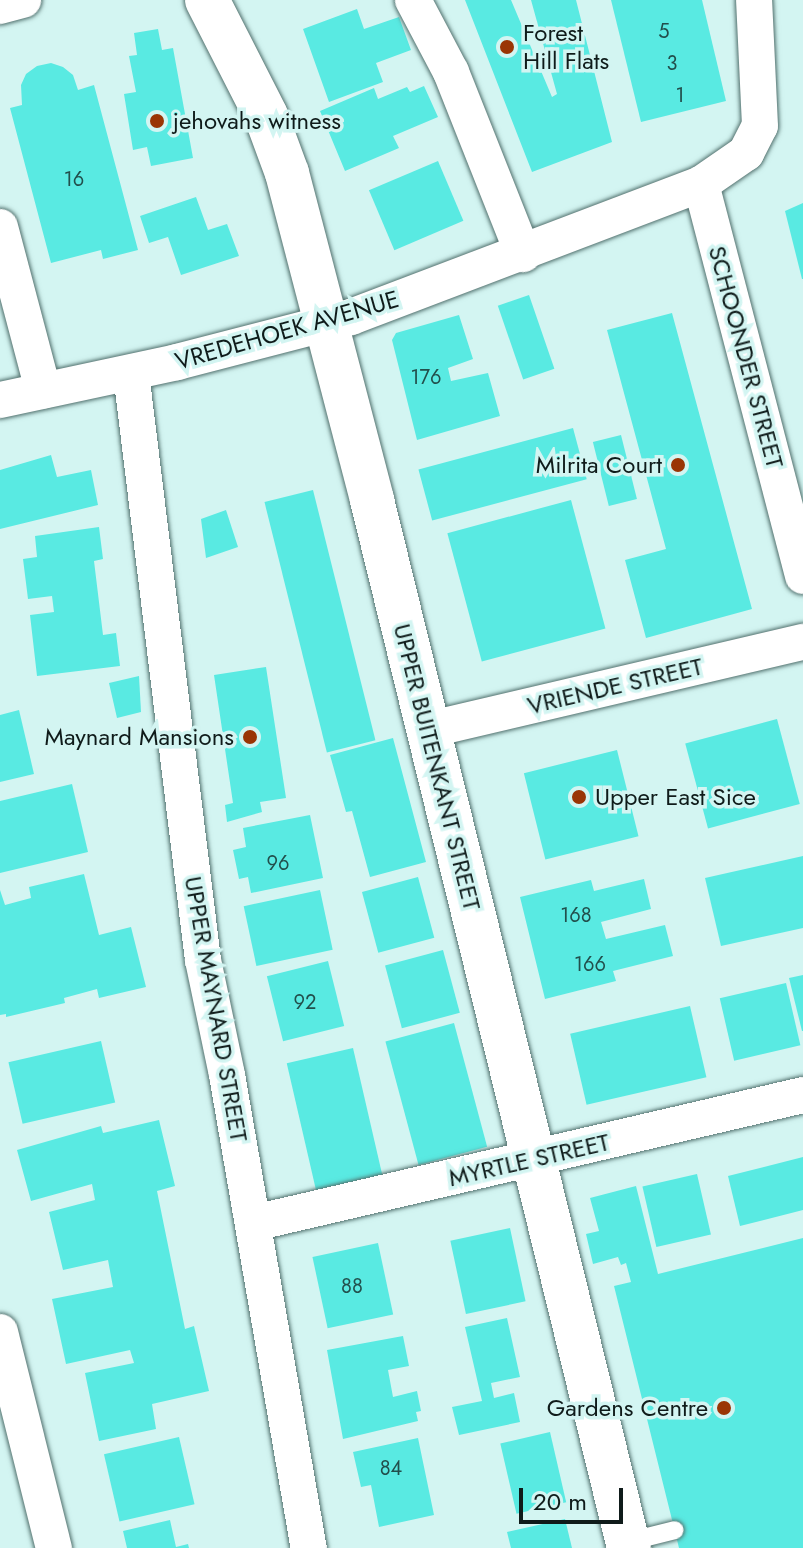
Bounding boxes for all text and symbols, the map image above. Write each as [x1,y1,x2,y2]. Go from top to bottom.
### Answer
place label: Forest Hill Flats [523,19,609,75]
house number: 5 [658,19,670,43]
marker: Forest Hill Flats [498,38,516,56]
house number: 3 [667,51,677,75]
house number: 1 [676,83,684,107]
place label: jehovahs witness [173,107,341,135]
marker: jehovahs witness [148,112,166,130]
house number: 16 [64,167,84,191]
street label: SCHOONDER STREET [702,243,790,471]
street label: VREDEHOEK AVENUE [172,284,402,376]
house number: 176 [410,365,442,389]
place label: Milrita Court [536,451,662,479]
marker: Milrita Court [669,456,687,474]
street label: UPPER BUITENKANT STREET [387,621,487,913]
street label: VRIENDE STREET [525,652,705,720]
place label: Maynard Mansions [44,723,234,751]
marker: Maynard Mansions [241,728,259,746]
place label: Upper East Sice [595,783,756,811]
marker: Upper East Sice [570,788,588,806]
house number: 96 [266,851,290,875]
street label: UPPER MAYNARD STREET [178,874,254,1144]
house number: 168 [560,903,592,927]
house number: 166 [574,952,606,976]
house number: 92 [294,990,316,1014]
street label: MYRTLE STREET [446,1128,612,1192]
house number: 88 [341,1274,363,1298]
place label: Gardens Centre [547,1394,708,1422]
marker: Gardens Centre [715,1399,733,1417]
house number: 84 [380,1456,402,1480]
scale bar [523,1472,627,1522]
text: 20 m [533,1484,587,1519]

